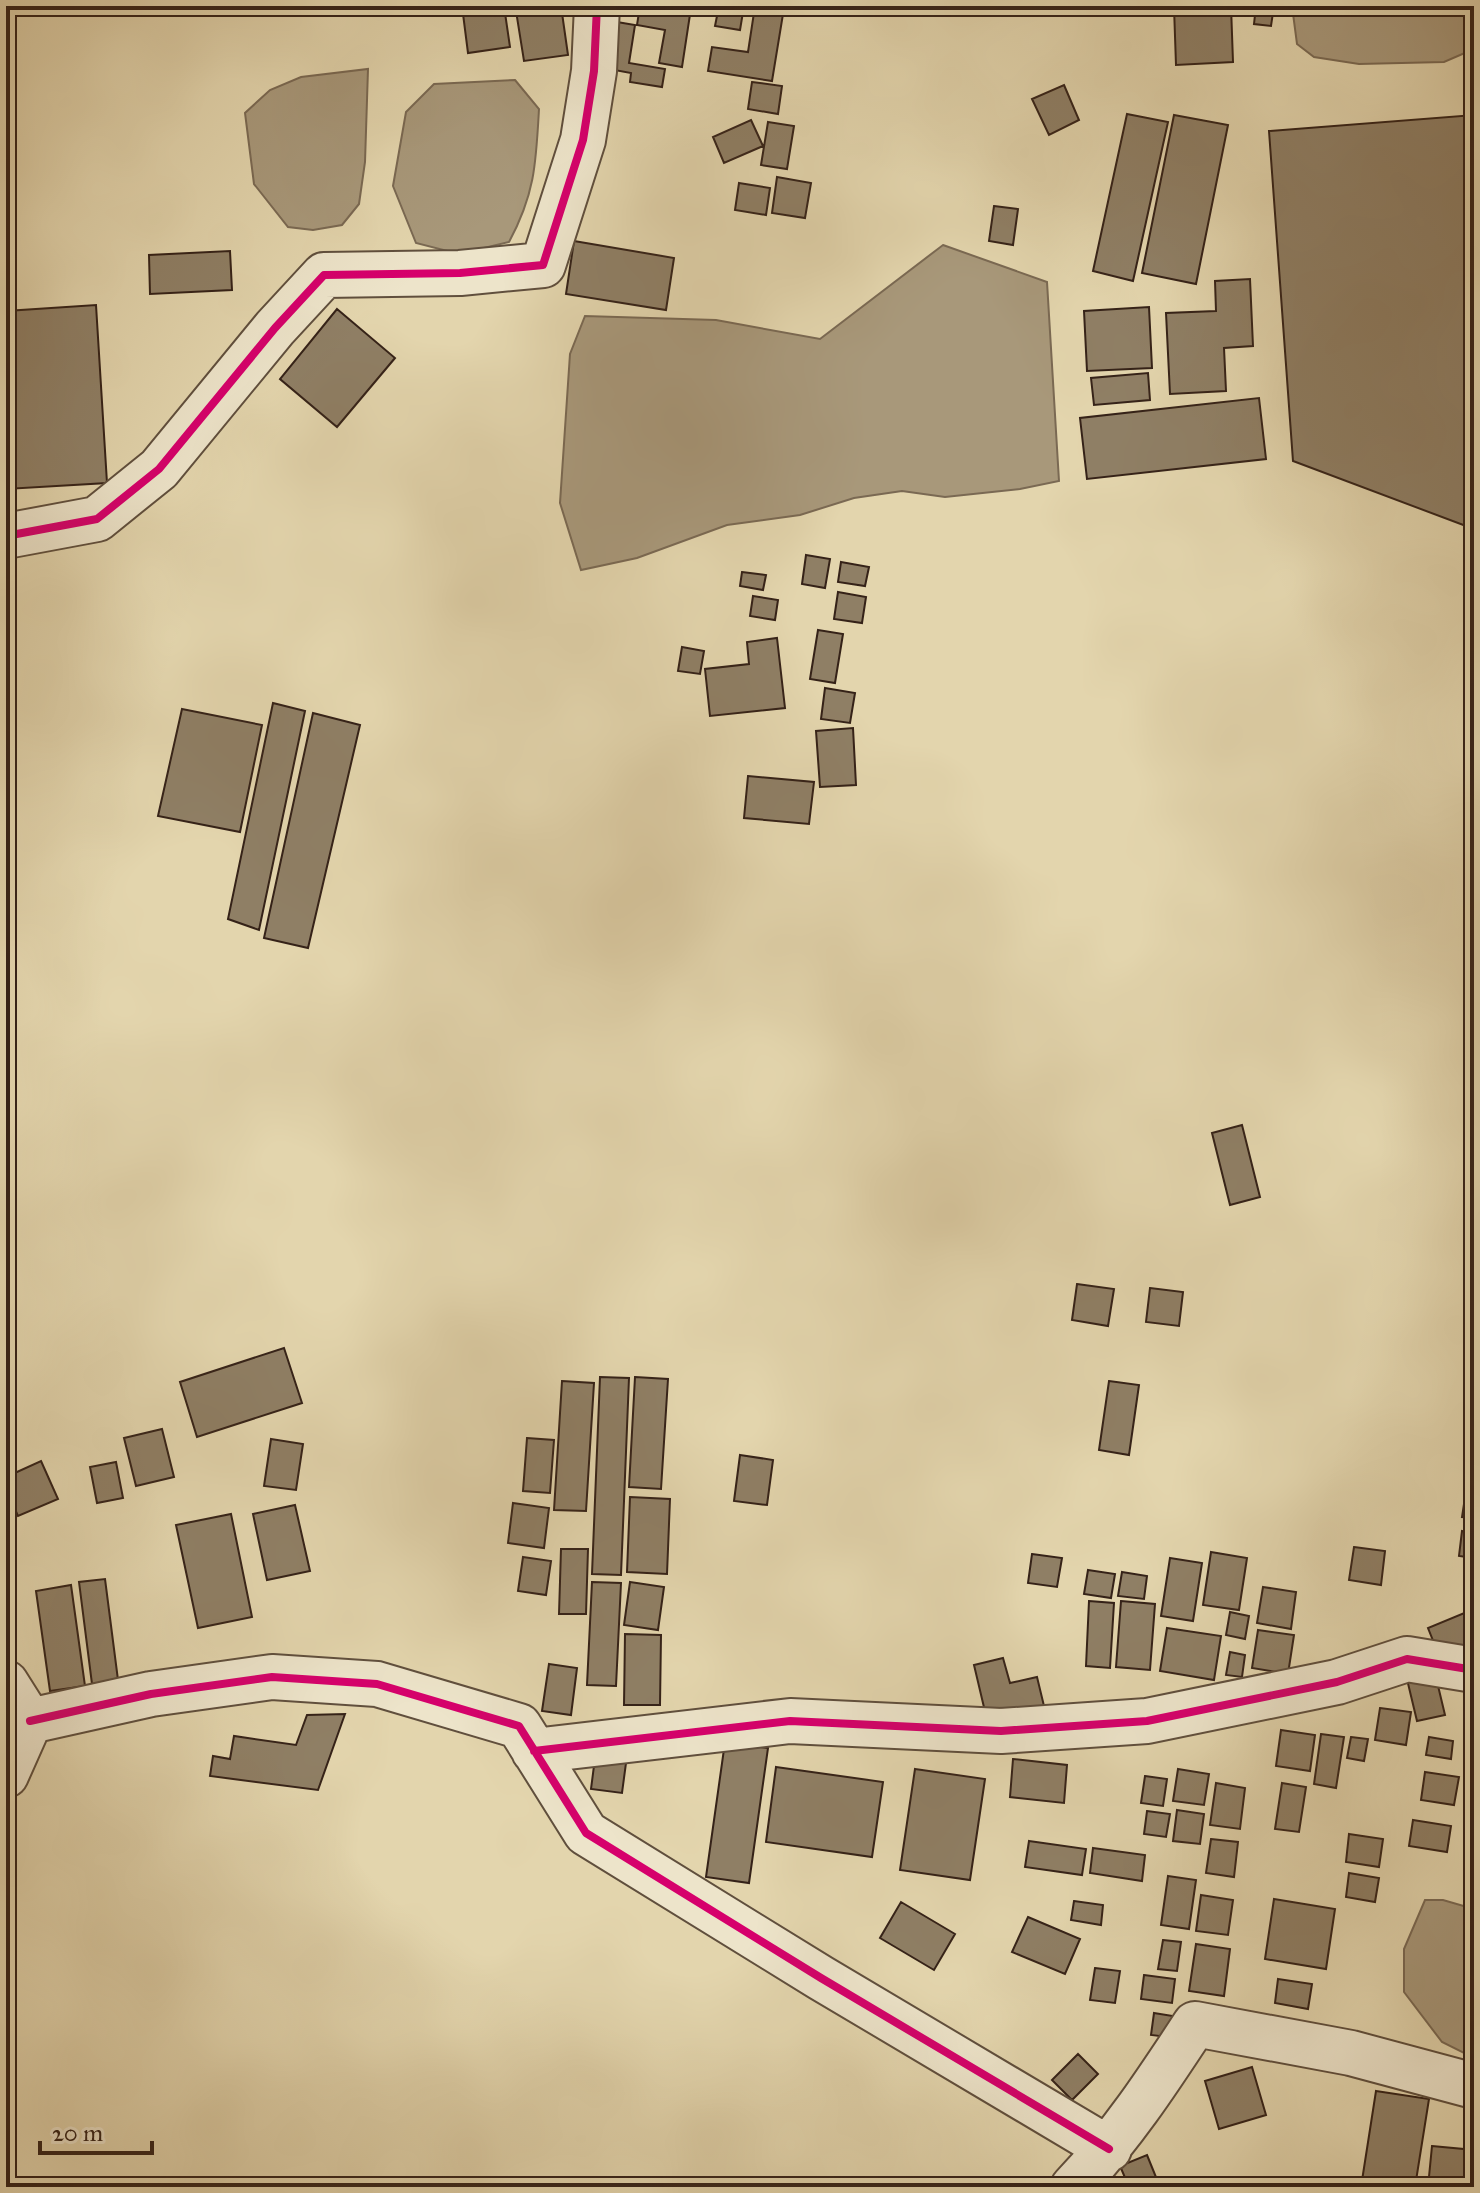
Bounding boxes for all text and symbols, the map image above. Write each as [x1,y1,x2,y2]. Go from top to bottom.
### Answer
scale bar [40,2105,152,2155]
text: 20 m [52,2118,103,2148]

